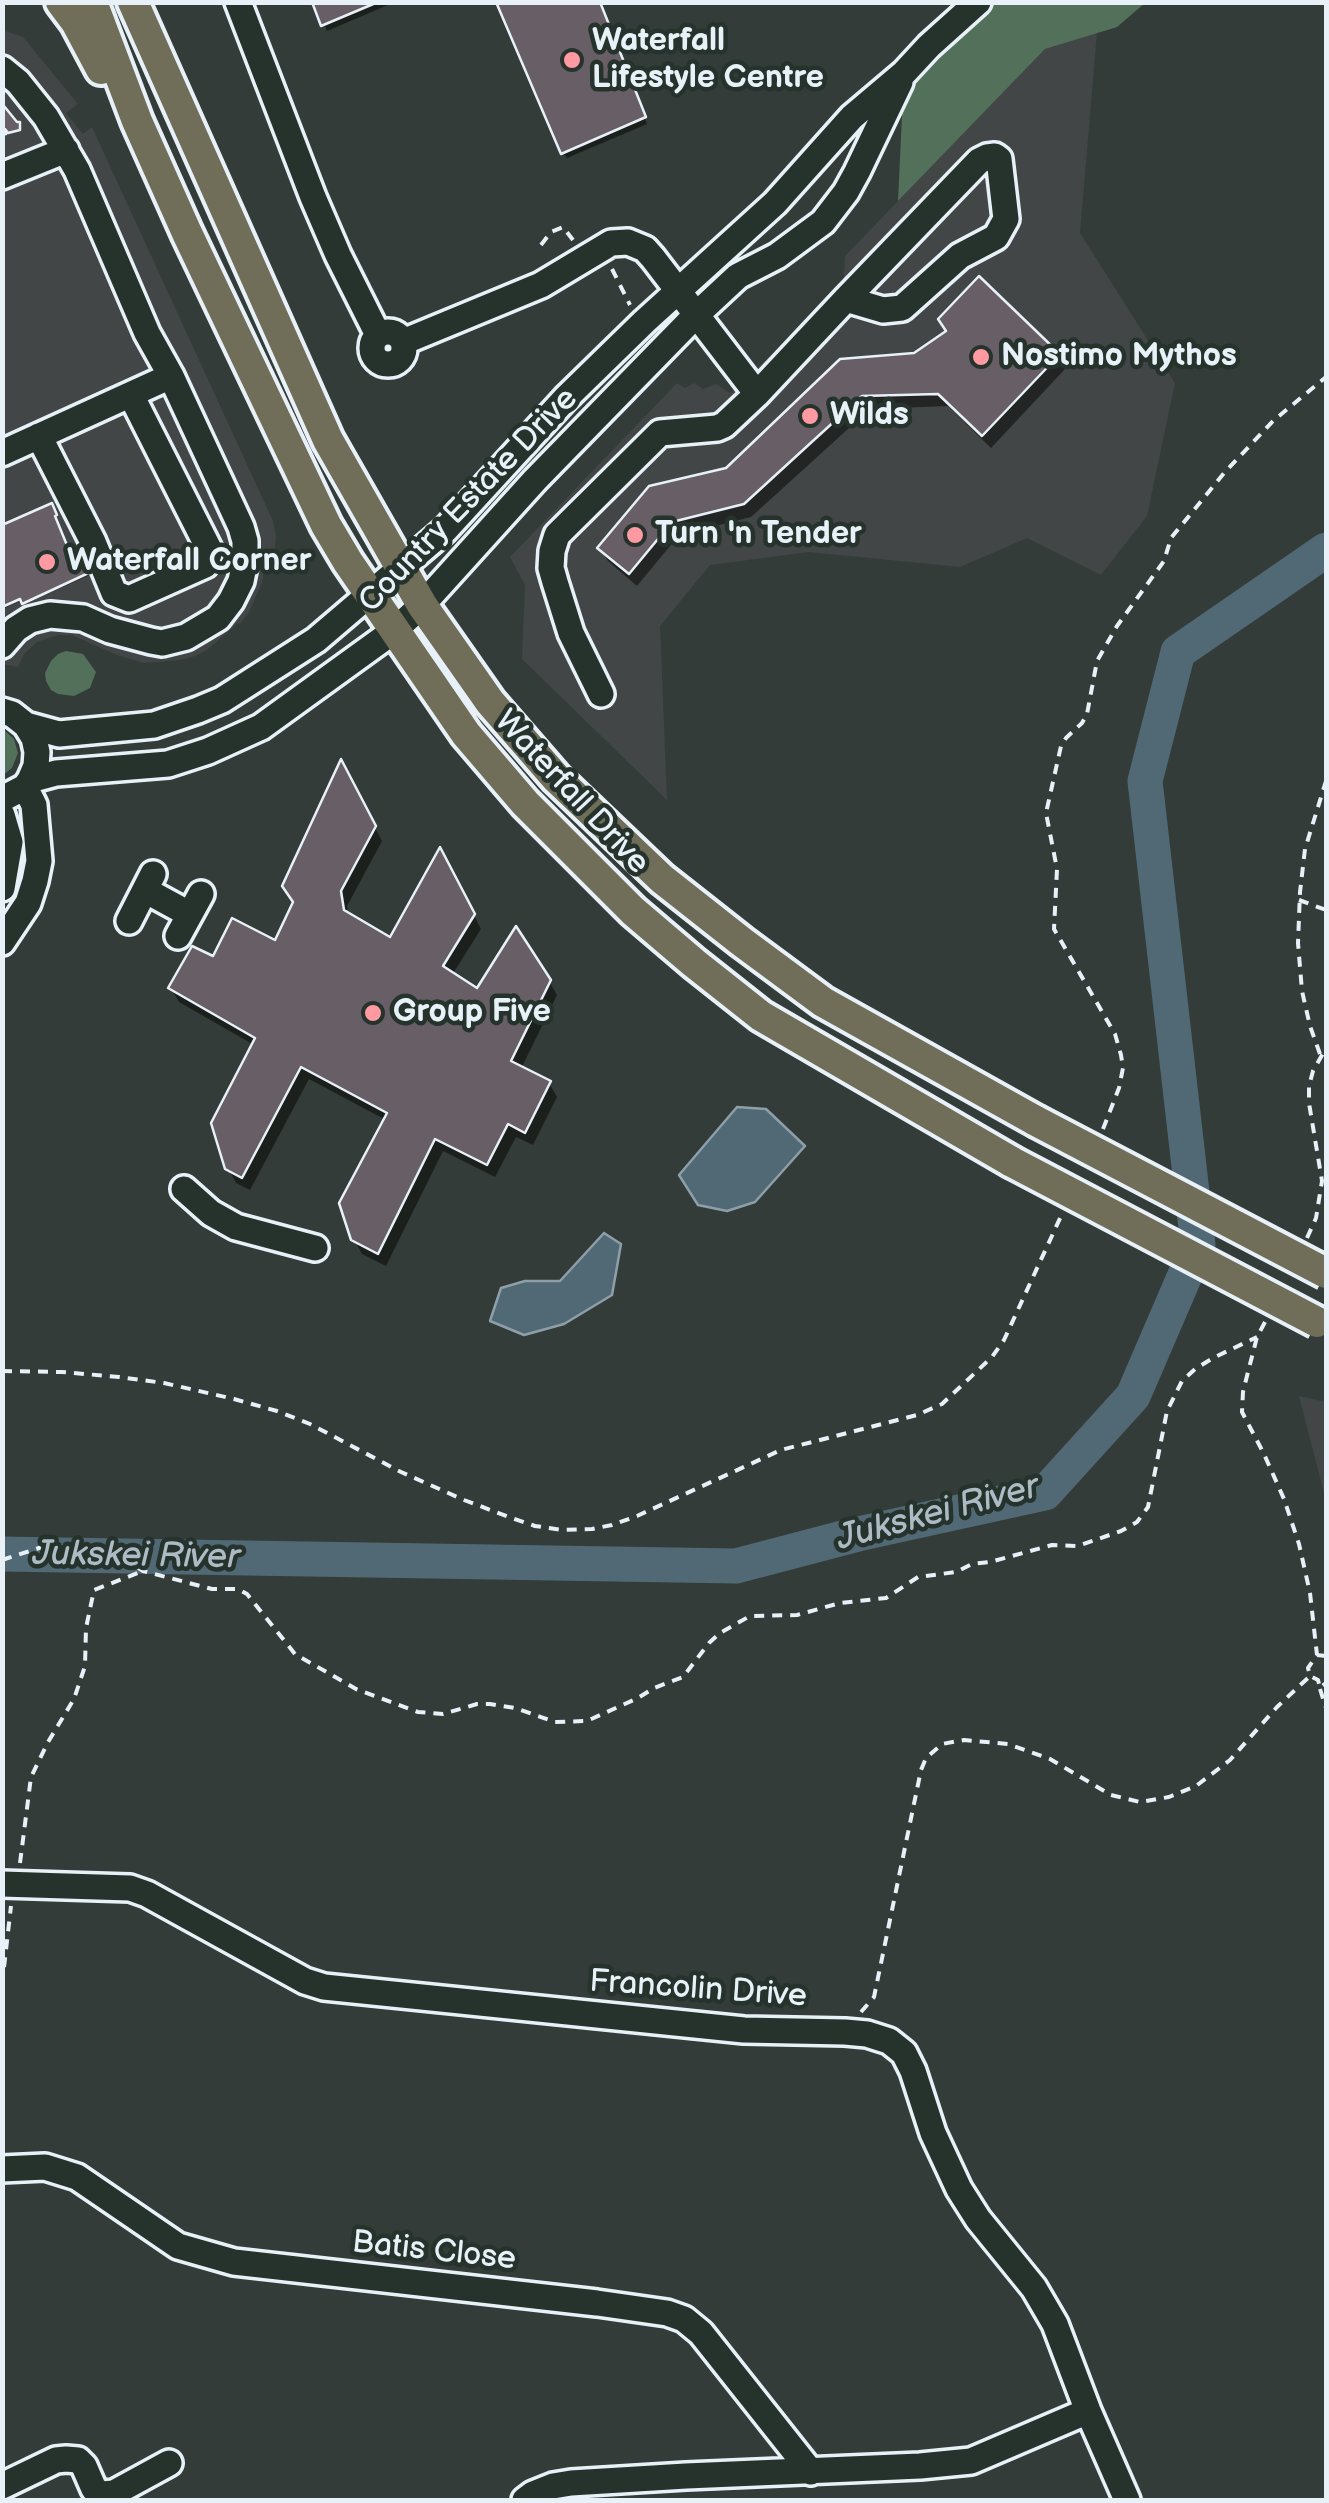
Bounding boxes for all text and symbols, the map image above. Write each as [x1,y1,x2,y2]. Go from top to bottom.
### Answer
place label: Waterfall Lifestyle Centre [592,23,824,98]
marker: Waterfall Lifestyle Centre [561,49,583,71]
place label: Nostimo Mythos [1001,338,1237,376]
marker: Nostimo Mythos [970,346,992,368]
street label: Country Estate Drive [352,380,586,622]
place label: Wilds [830,397,909,435]
marker: Wilds [799,405,821,427]
place label: Turn 'n Tender [655,516,862,554]
marker: Turn 'n Tender [624,524,646,546]
place label: Waterfall Corner [67,543,312,581]
marker: Waterfall Corner [36,551,58,573]
street label: Waterfall Drive [485,703,657,883]
place label: Group Five [393,994,551,1032]
marker: Group Five [362,1002,384,1024]
water label: Jukskei River [832,1467,1044,1561]
water label: Jukskei River [32,1534,240,1580]
street label: Francolin Drive [588,1963,808,2017]
street label: Batis Close [350,2224,518,2280]

